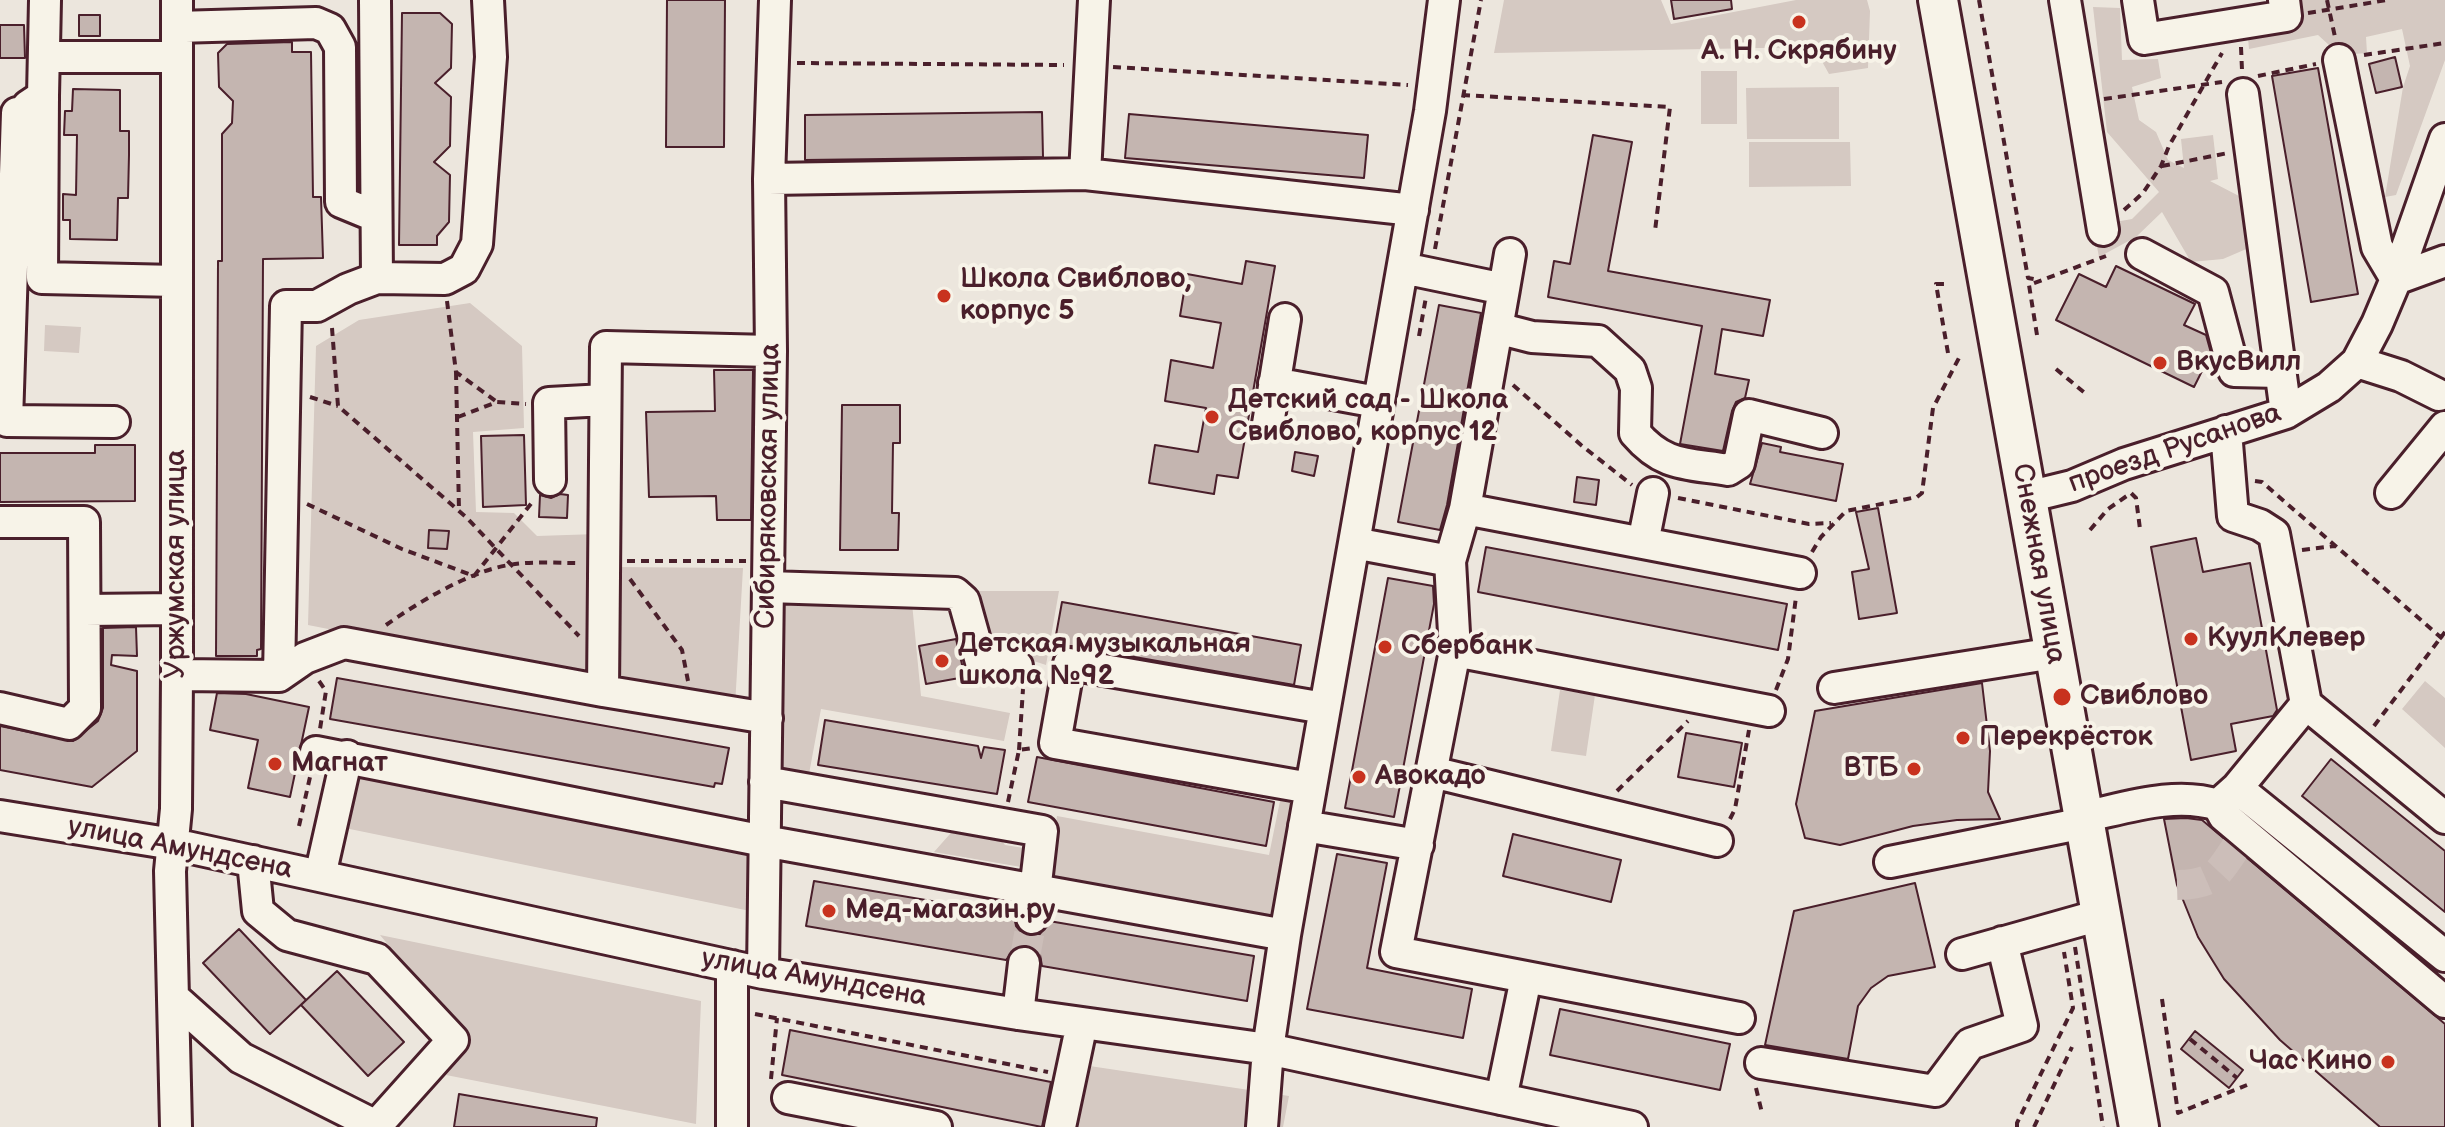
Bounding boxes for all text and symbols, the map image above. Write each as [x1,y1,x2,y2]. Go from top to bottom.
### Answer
marker: А. Н. Скрябину [1790,13,1808,31]
place label: А. Н. Скрябину [1701,35,1897,69]
place label: Школа Свиблово, корпус 5 [960,263,1192,329]
marker: Школа Свиблово, корпус 5 [935,287,953,305]
street label: Сибиряковская улица [750,343,788,629]
place label: ВкусВилл [2176,346,2301,380]
marker: ВкусВилл [2151,354,2169,372]
place label: Детский сад - Школа Свиблово, корпус 12 [1228,384,1508,450]
street label: проезд Русанова [2064,397,2286,501]
marker: Детский сад - Школа Свиблово, корпус 12 [1203,408,1221,426]
street label: Уржумская улица [160,449,194,679]
street label: Снежная улица [2004,461,2072,667]
place label: КуулКлевер [2207,622,2366,656]
place label: Детская музыкальная школа №92 [958,628,1251,694]
place label: Сбербанк [1401,630,1533,664]
marker: КуулКлевер [2182,630,2200,648]
marker: Сбербанк [1376,638,1394,656]
marker: Детская музыкальная школа №92 [933,652,951,670]
place label: Свиблово [2080,680,2208,714]
marker: Свиблово [2051,686,2073,708]
place label: Перекрёсток [1979,721,2153,755]
marker: Перекрёсток [1954,729,1972,747]
place label: Магнат [291,747,388,781]
place label: ВТБ [1844,752,1898,786]
marker: Магнат [266,755,284,773]
place label: Авокадо [1375,760,1486,794]
marker: ВТБ [1905,760,1923,778]
marker: Авокадо [1350,768,1368,786]
street label: улица Амундсена [65,811,295,887]
place label: Мед-магазин.ру [845,894,1056,928]
marker: Мед-магазин.ру [820,902,838,920]
street label: улица Амундсена [699,943,929,1015]
place label: Час Кино [2249,1045,2372,1079]
marker: Час Кино [2379,1053,2397,1071]

